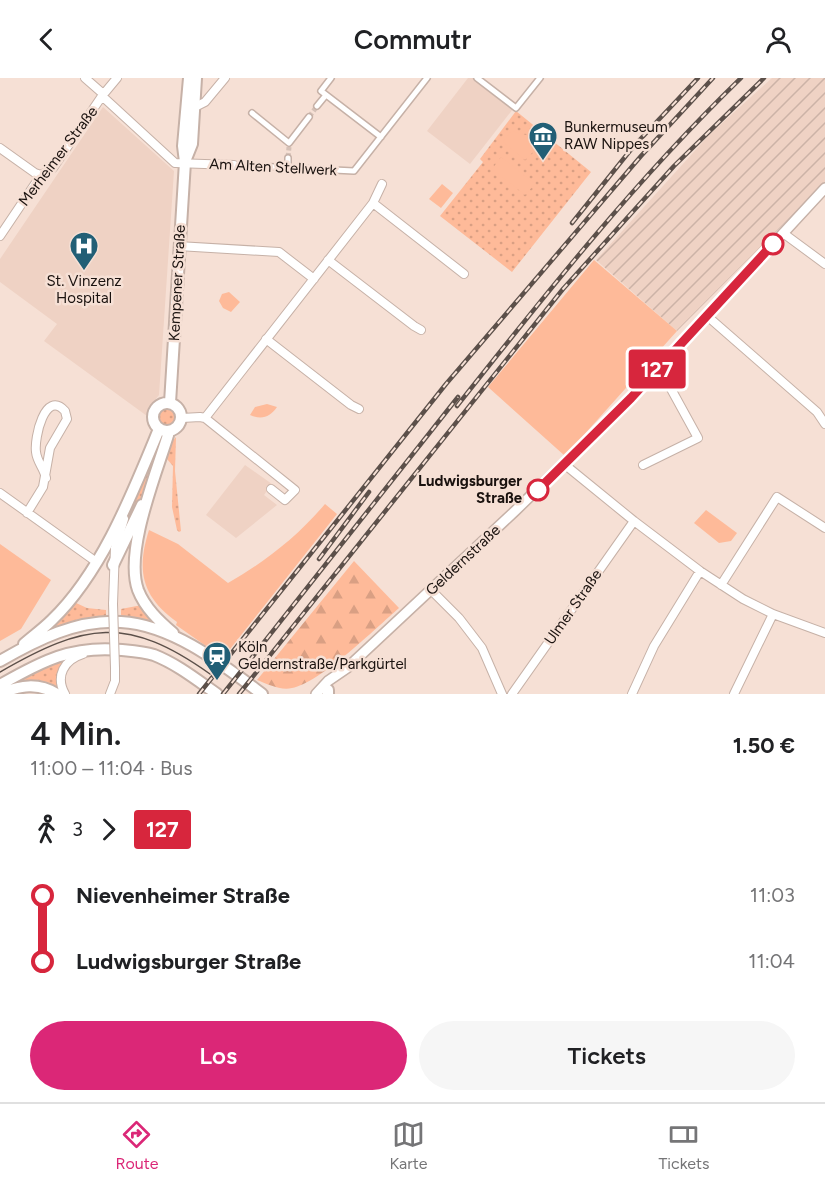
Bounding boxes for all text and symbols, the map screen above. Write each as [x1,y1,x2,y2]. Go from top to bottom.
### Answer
icon: back [30,23,63,56]
text: Commutr [354,23,471,56]
icon: person [762,23,795,56]
street label: Merheimer Straße [15,103,101,209]
place label: Bunkermuseum RAW Nippes [564,118,668,153]
museum icon: Bunkermuseum RAW Nippes [527,120,559,162]
street label: Am Alten Stellwerk [209,155,338,179]
street label: Kempener Straße [165,224,189,342]
hospital icon: St. Vinzenz Hospital [68,230,100,272]
unlabelled marker [762,233,784,255]
place label: St. Vinzenz Hospital [46,272,122,307]
line badge: 127 [622,350,692,388]
text: 127 [641,357,673,382]
place label: Ludwigsburger Straße [418,472,523,507]
marker: Ludwigsburger Straße [527,479,549,501]
street label: Geldernstraße [422,521,504,599]
street label: Ulmer Straße [540,566,606,648]
place label: Köln Geldernstraße/Parkgürtel [238,638,407,673]
station icon: Köln Geldernstraße/Parkgürtel [201,640,233,682]
text: 4 Min. [30,714,121,753]
text: 1.50 € [733,732,795,759]
text: 11:00 – 11:04 · Bus [30,756,193,780]
icon: walk [30,813,63,846]
icon: forward [92,813,125,846]
text: 3 [72,817,83,841]
text: 127 [146,817,179,842]
text: Nievenheimer Straße [76,882,290,909]
text: 11:03 [750,883,795,907]
text: Ludwigsburger Straße [76,948,301,975]
text: 11:04 [748,949,795,973]
button: Los [30,1021,407,1090]
button: Tickets [419,1021,795,1090]
tab: Route [116,1118,158,1173]
tab: Karte [389,1118,427,1173]
tab: Tickets [658,1118,709,1173]

